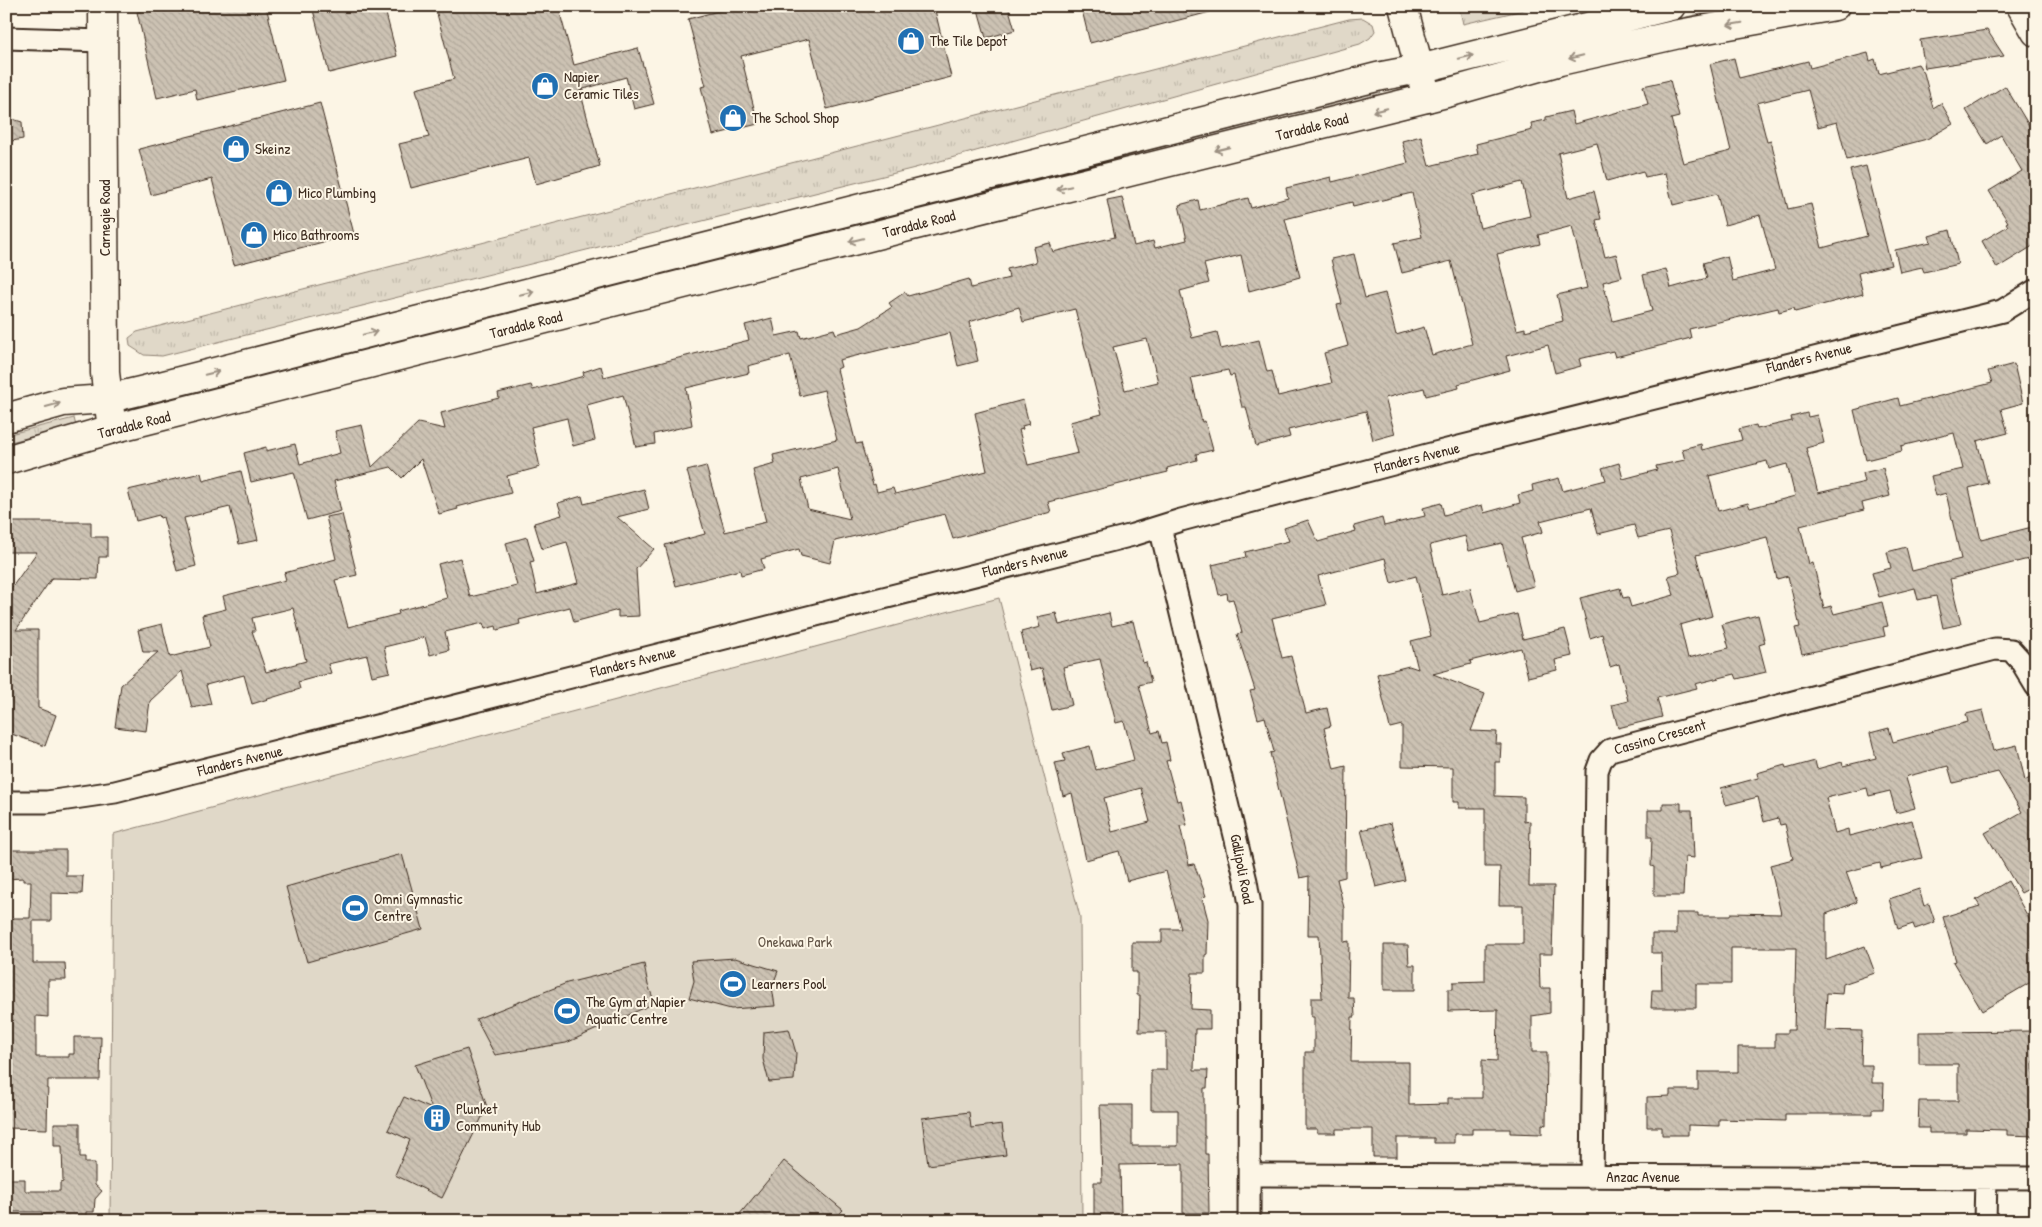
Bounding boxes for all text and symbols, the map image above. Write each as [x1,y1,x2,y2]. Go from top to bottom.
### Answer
one-way arrow [1728,20,1744,30]
shop icon: The Tile Depot [896,26,926,56]
place label: The Tile Depot [930,30,1008,51]
one-way arrow [1458,52,1474,61]
one-way arrow [1569,53,1585,63]
place label: Napier Ceramic Tiles [564,66,639,104]
shop icon: Napier Ceramic Tiles [530,71,560,101]
shop icon: The School Shop [718,103,748,133]
one-way arrow [1372,106,1388,115]
place label: The School Shop [752,107,840,128]
street label: Taradale Road [1273,107,1351,146]
shop icon: Skeinz [221,134,251,164]
place label: Skeinz [255,138,291,159]
one-way arrow [1215,145,1231,154]
shop icon: Mico Plumbing [264,178,294,208]
street label: Carnegie Road [94,180,115,256]
place label: Mico Plumbing [298,182,376,203]
one-way arrow [1057,184,1073,193]
street label: Taradale Road [880,204,958,243]
shop icon: Mico Bathrooms [239,220,269,250]
place label: Mico Bathrooms [273,224,360,245]
one-way arrow [848,236,864,245]
one-way arrow [519,288,535,297]
street label: Taradale Road [487,305,565,344]
one-way arrow [361,328,377,337]
street label: Flanders Avenue [1763,337,1854,378]
one-way arrow [204,368,220,377]
one-way arrow [45,399,61,409]
street label: Taradale Road [95,405,173,444]
street label: Flanders Avenue [1371,437,1462,478]
street label: Flanders Avenue [979,541,1070,582]
street label: Flanders Avenue [587,641,678,682]
street label: Cassino Crescent [1611,713,1709,760]
street label: Flanders Avenue [194,740,285,781]
street label: Gallipoli Road [1225,832,1260,906]
place label: Omni Gymnastic Centre [374,888,463,926]
sports icon: Omni Gymnastic Centre [340,893,370,923]
park label: Onekawa Park [758,931,832,952]
sports icon: Learners Pool [718,969,748,999]
place label: Learners Pool [752,973,826,994]
place label: The Gym at Napier Aquatic Centre [586,991,686,1029]
sports icon: The Gym at Napier Aquatic Centre [552,996,582,1026]
place label: Plunket Community Hub [456,1098,541,1136]
building icon: Plunket Community Hub [422,1103,452,1133]
street label: Anzac Avenue [1606,1166,1680,1187]

